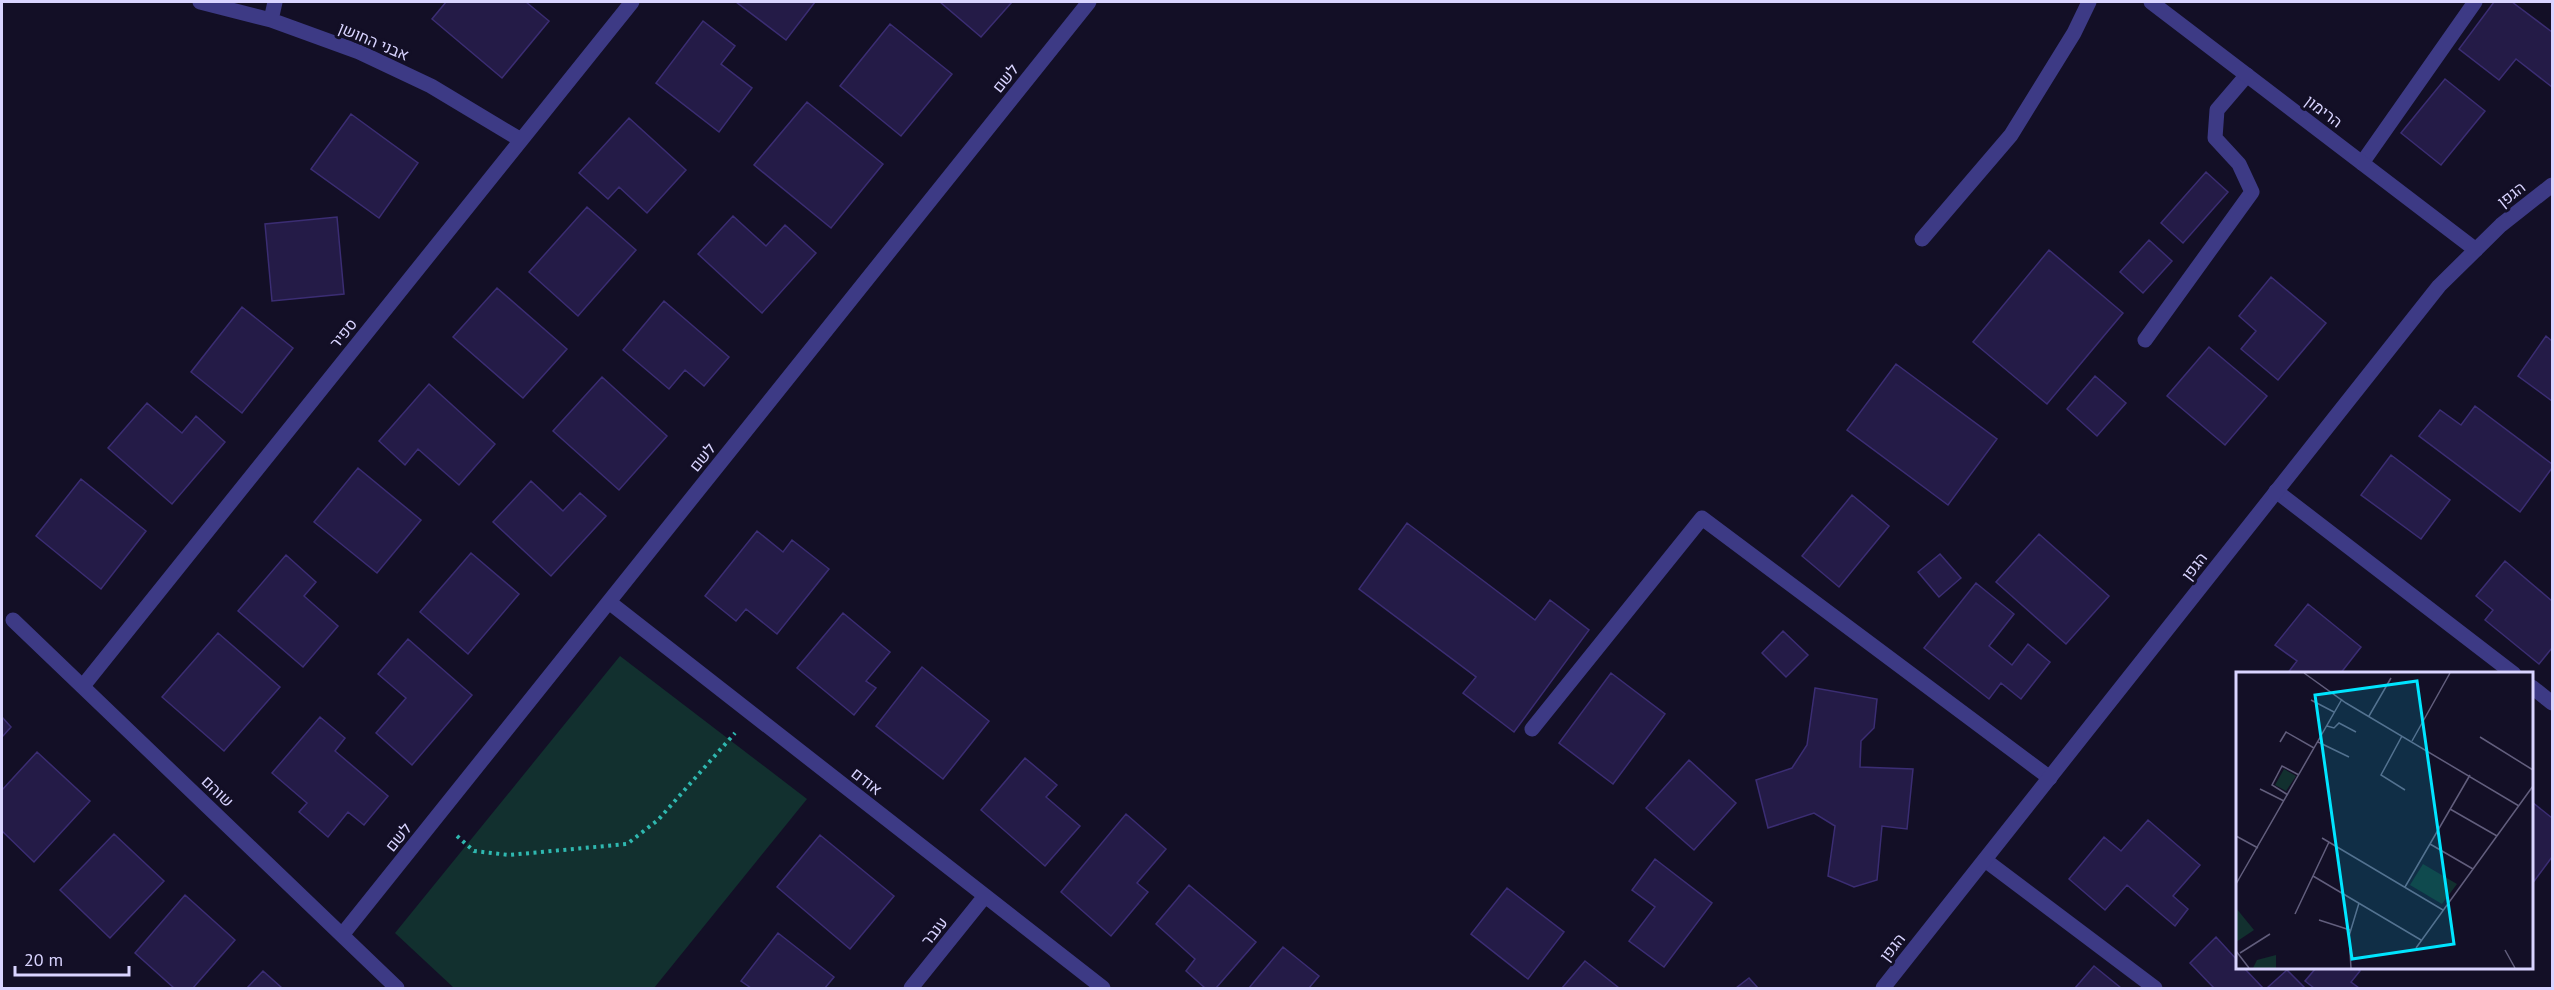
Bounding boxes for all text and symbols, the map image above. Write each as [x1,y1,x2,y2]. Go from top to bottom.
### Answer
street label: אבני החושן [336,17,412,65]
street label: לשם [987,60,1023,96]
street label: הרימון [2301,91,2347,131]
street label: הגפן [2493,177,2529,211]
street label: ספיר [325,314,361,352]
street label: לשם [684,439,720,475]
street label: הגפן [2177,548,2211,584]
inset map [2236,672,2533,969]
street label: אודם [848,763,886,799]
street label: שוהם [198,771,238,811]
street label: לשם [380,819,416,855]
street label: ענבר [916,912,952,950]
street label: הגפן [1875,929,1909,965]
scale bar [15,939,129,977]
text: 20 m [24,948,63,971]

